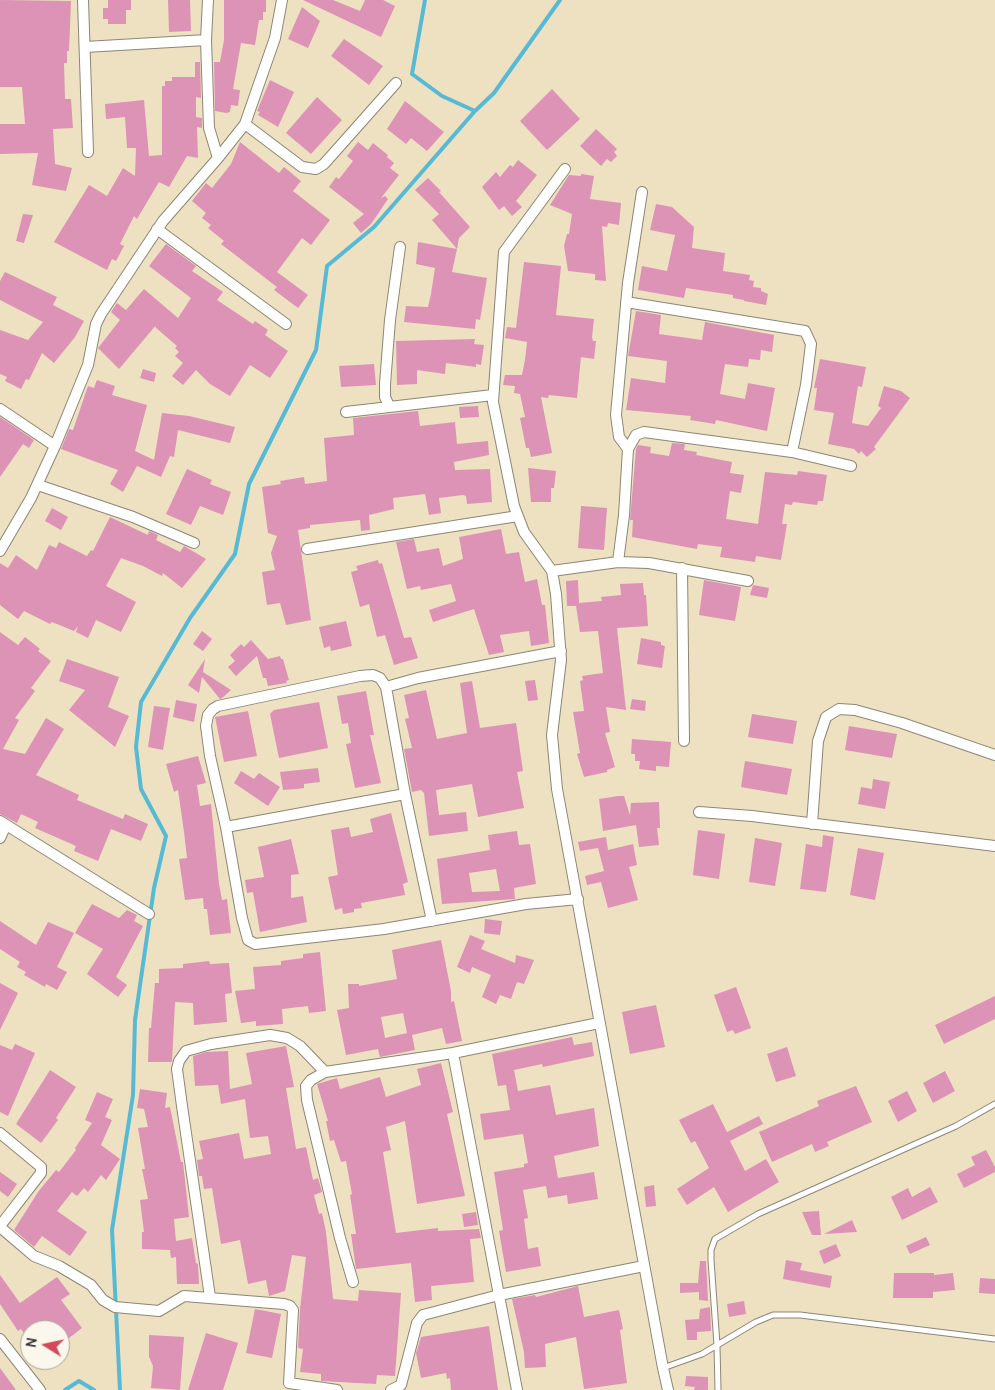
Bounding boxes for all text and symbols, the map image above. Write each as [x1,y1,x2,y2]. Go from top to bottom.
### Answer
north arrow [20,1320,70,1370]
text: N [22,1336,41,1349]

